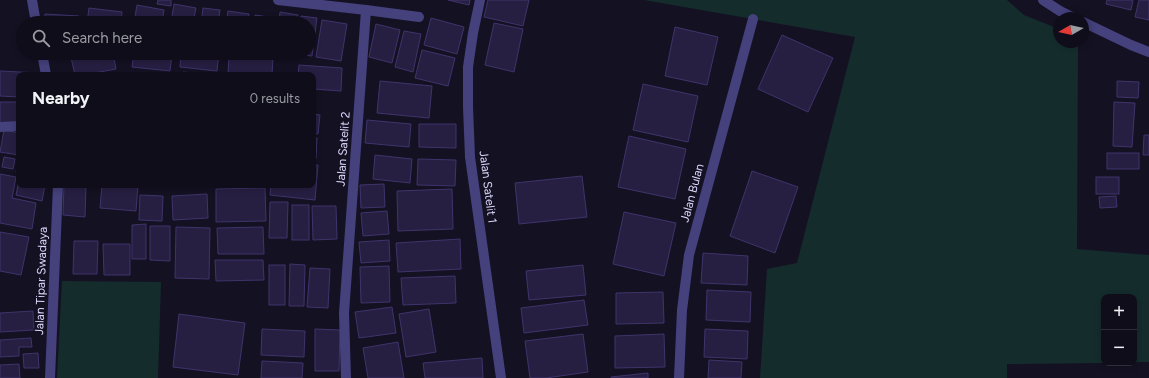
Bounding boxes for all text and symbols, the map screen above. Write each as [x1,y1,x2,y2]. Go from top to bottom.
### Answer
north arrow [1053,12,1089,48]
search box [16,16,316,60]
icon: search [30,27,52,49]
text: Search here [62,29,142,47]
text: Nearby [32,88,90,108]
text: 0 results [250,91,300,106]
street label: Jalan Satelit 2 [333,111,353,187]
street label: Jalan Satelit 1 [477,150,499,224]
street label: Jalan Bulan [677,162,707,224]
street label: Jalan Tipar Swadaya [32,227,50,335]
map controls [1101,294,1137,366]
button: + [1101,294,1137,330]
button: − [1101,330,1137,366]

